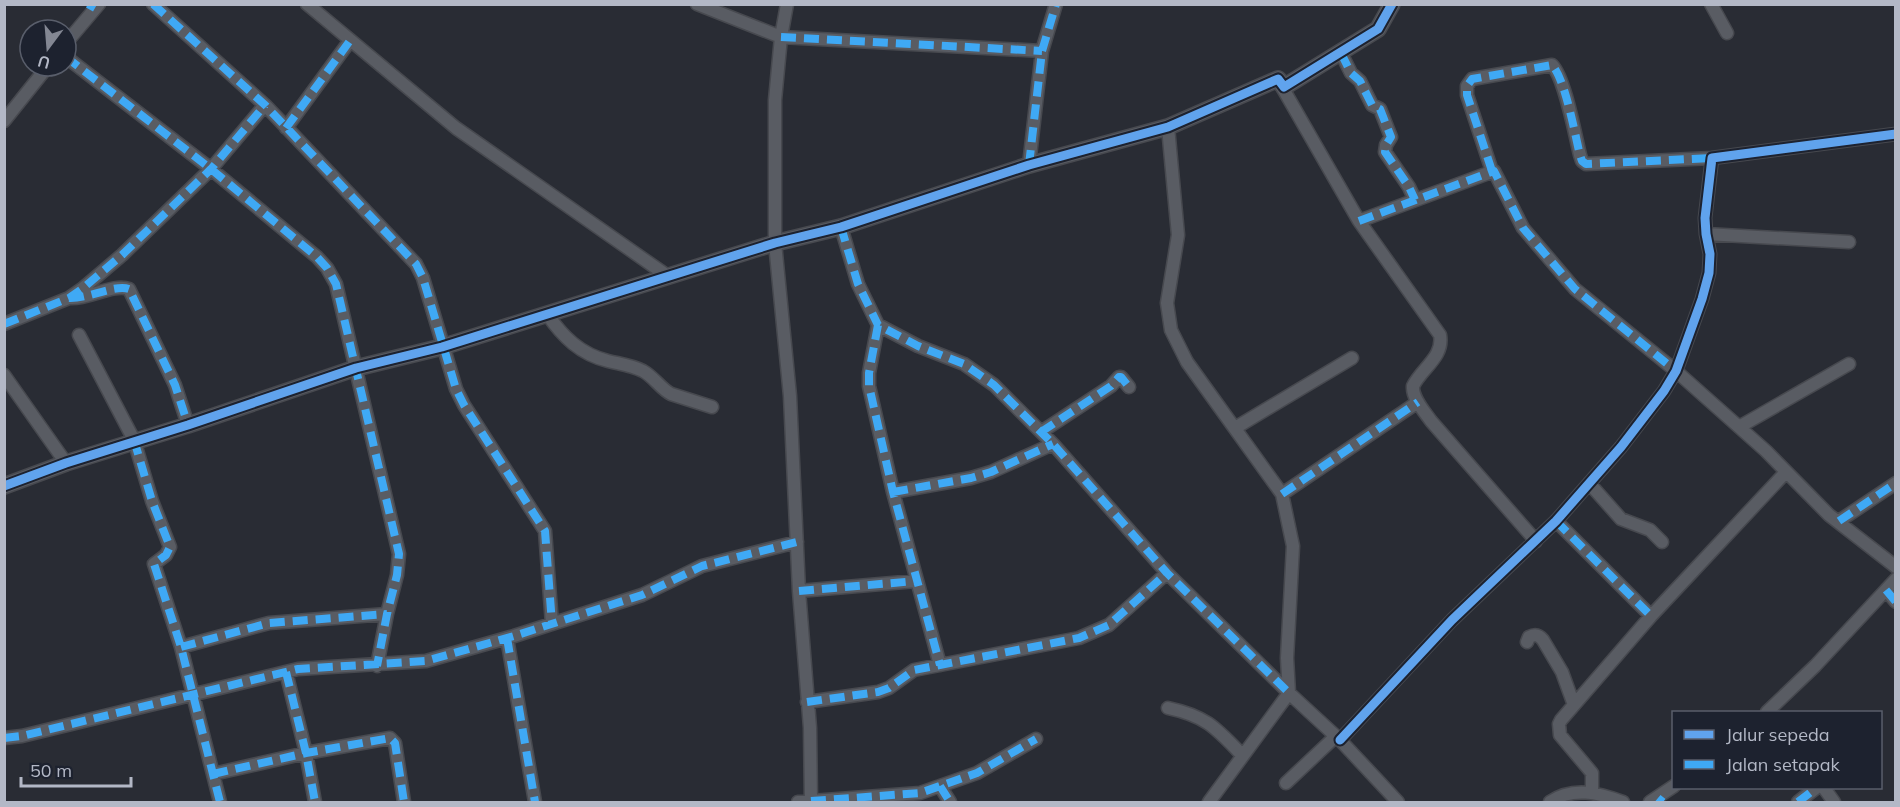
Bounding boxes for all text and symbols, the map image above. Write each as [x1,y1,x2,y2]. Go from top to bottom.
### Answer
north arrow [18,18,78,78]
text: U [35,51,52,74]
legend [1672,711,1882,789]
text: Jalur sepeda [1726,723,1830,746]
scale bar [21,750,130,788]
text: Jalan setapak [1726,753,1840,776]
text: 50 m [30,759,72,782]

